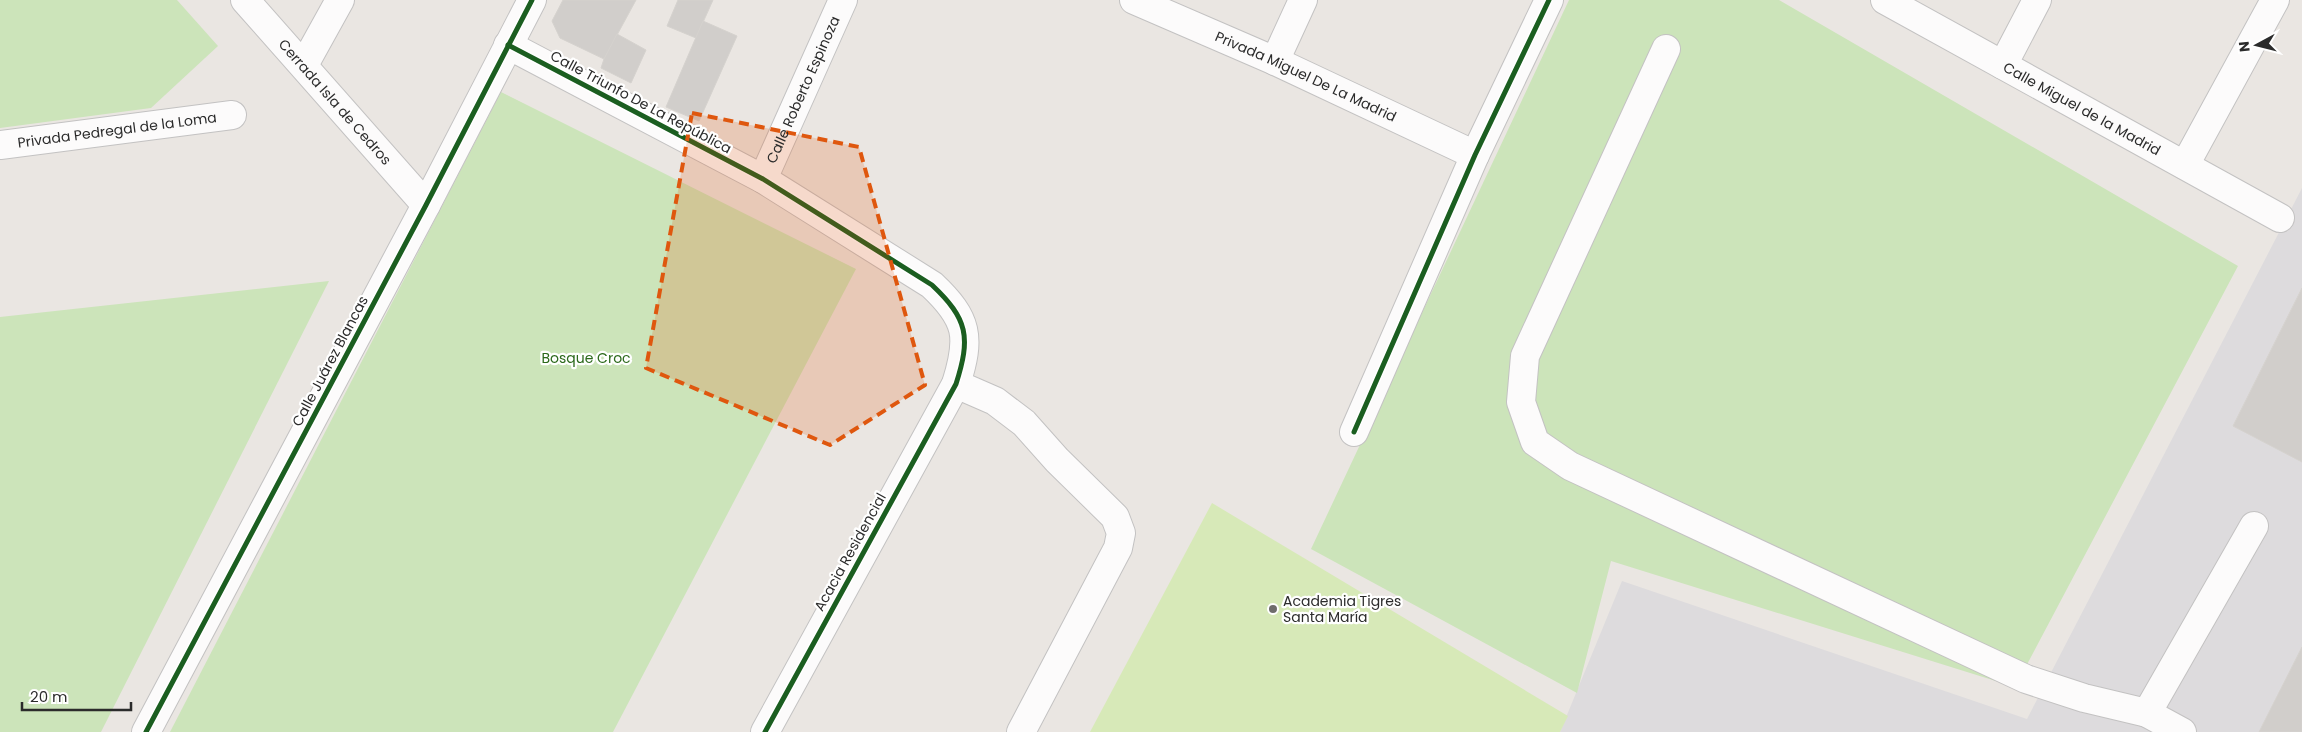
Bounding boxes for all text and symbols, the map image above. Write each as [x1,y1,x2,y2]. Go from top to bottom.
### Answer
street label: Calle Roberto Espinoza [761,13,845,166]
north arrow [2232,20,2282,70]
street label: Privada Miguel De La Madrid [1212,26,1400,127]
street label: Cerrada Isla de Cedros [274,35,396,169]
text: N [2234,40,2255,53]
street label: Calle Triunfo De La República [547,46,735,158]
street label: Calle Miguel de la Madrid [2000,57,2164,160]
street label: Privada Pedregal de la Loma [16,107,218,153]
street label: Calle Juárez Blancas [287,292,373,430]
park label: Bosque Croc [541,348,631,368]
street label: Acacia Residencial [809,489,891,615]
place label: Academia Tigres Santa María [1283,591,1401,627]
marker: Academia Tigres Santa María [1267,603,1279,615]
scale bar [22,680,131,712]
text: 20 m [30,686,68,707]

